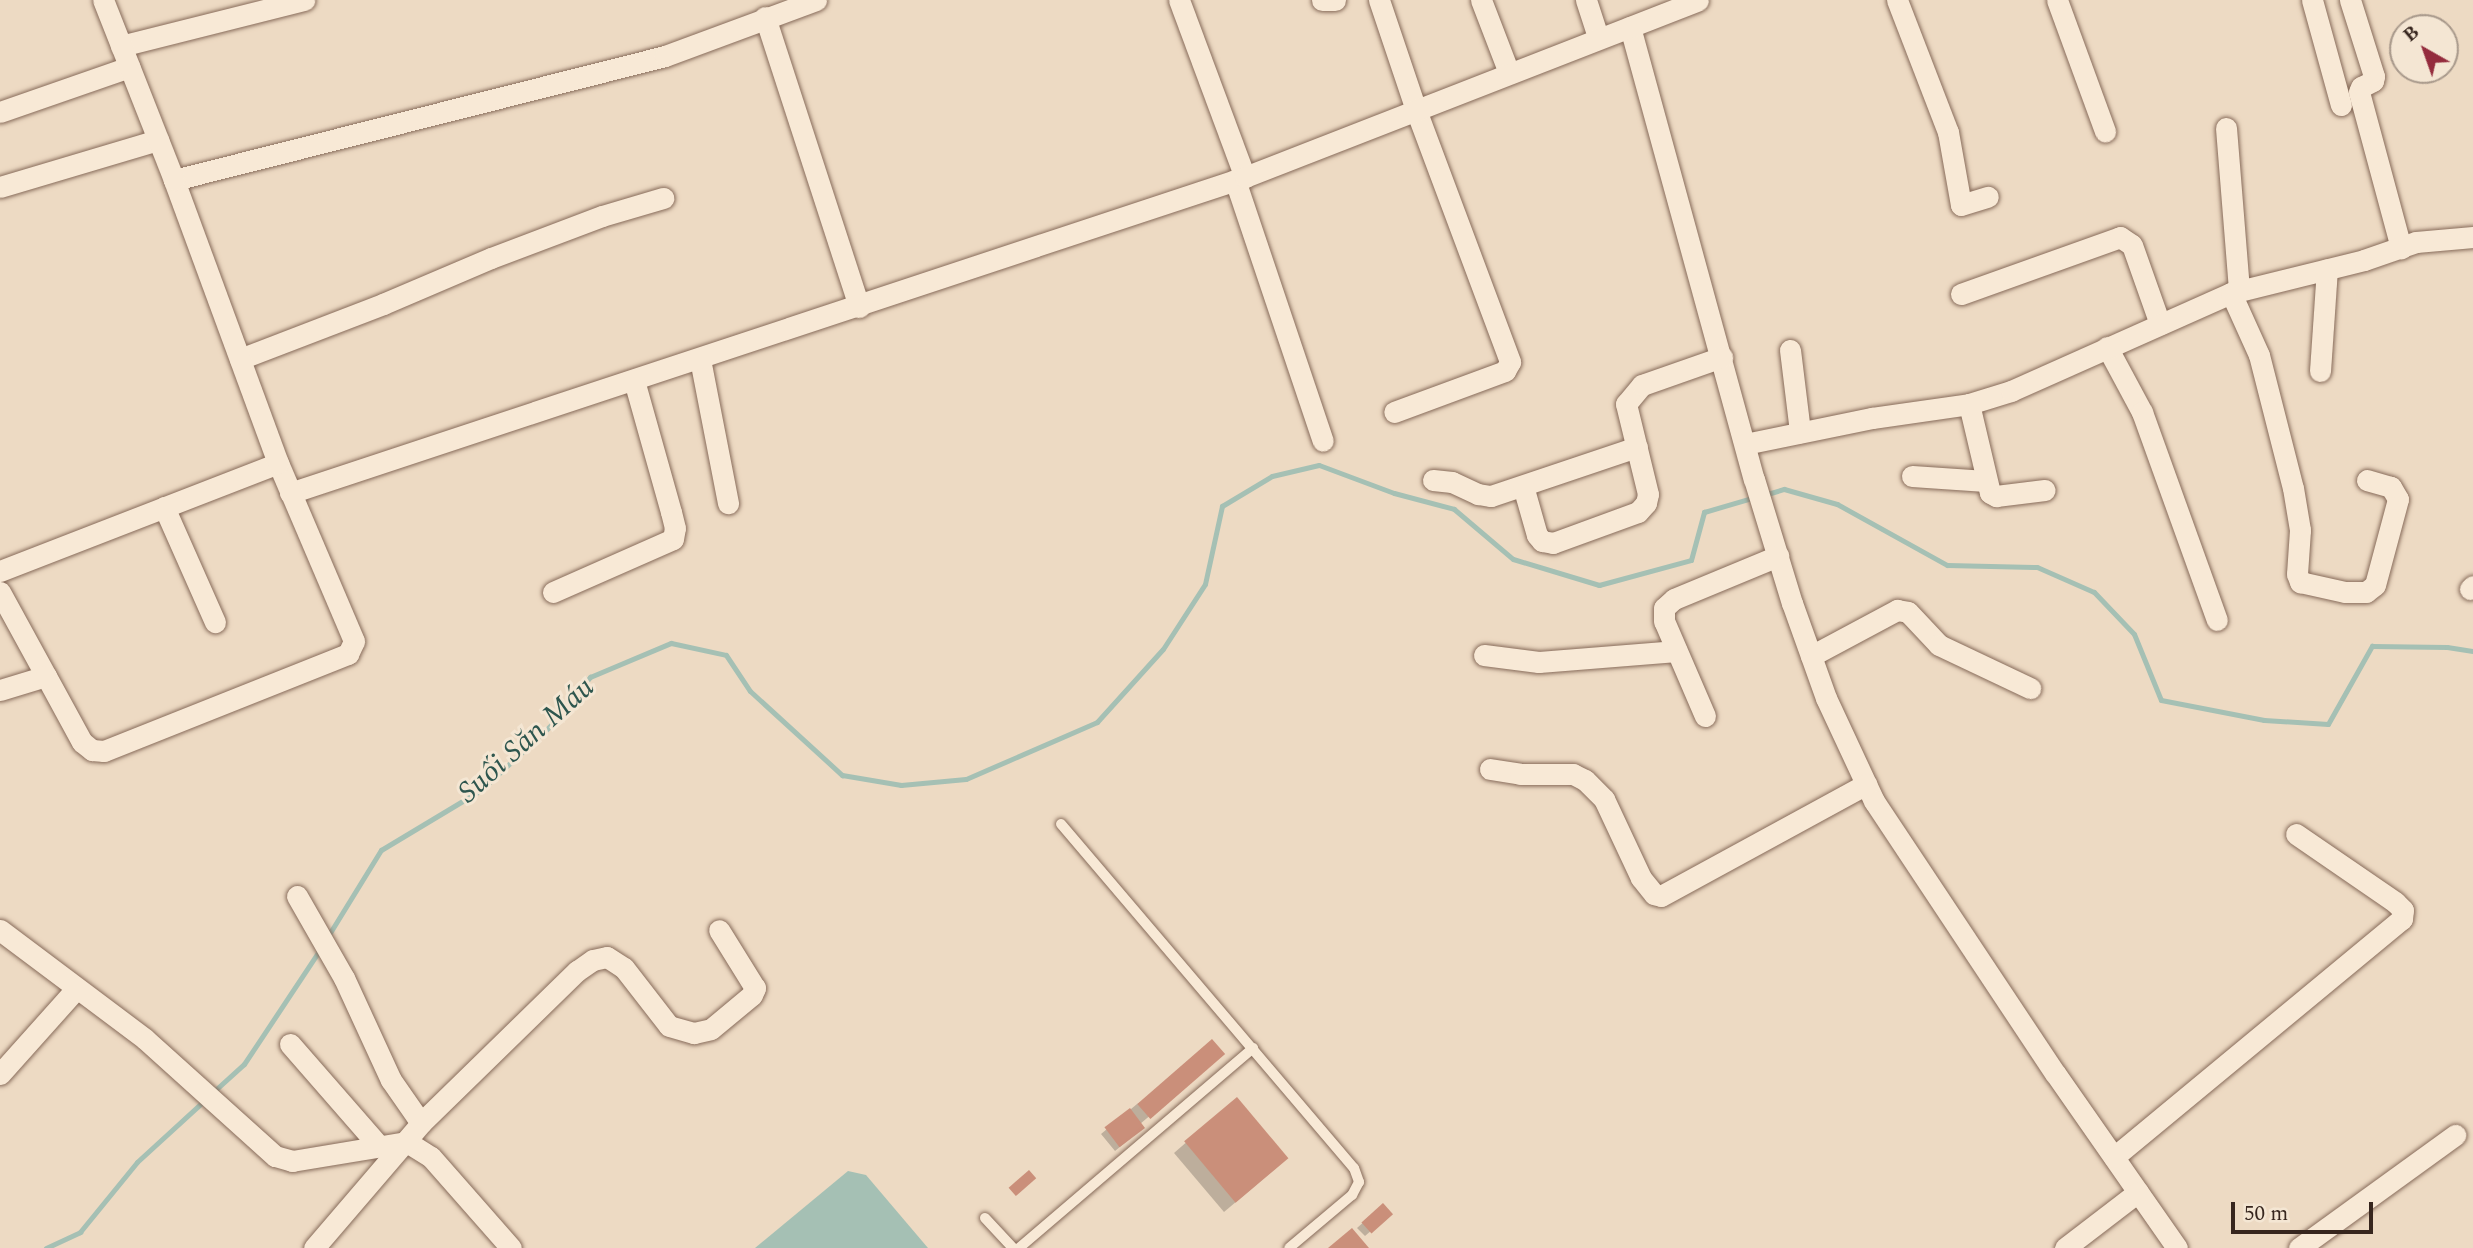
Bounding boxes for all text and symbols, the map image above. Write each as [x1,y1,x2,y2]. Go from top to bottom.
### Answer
north arrow [2389,14,2459,84]
text: B [2397,19,2426,49]
water label: Suối Săn Máu [450,669,602,811]
scale bar [2235,1188,2377,1232]
text: 50 m [2244,1198,2288,1230]

